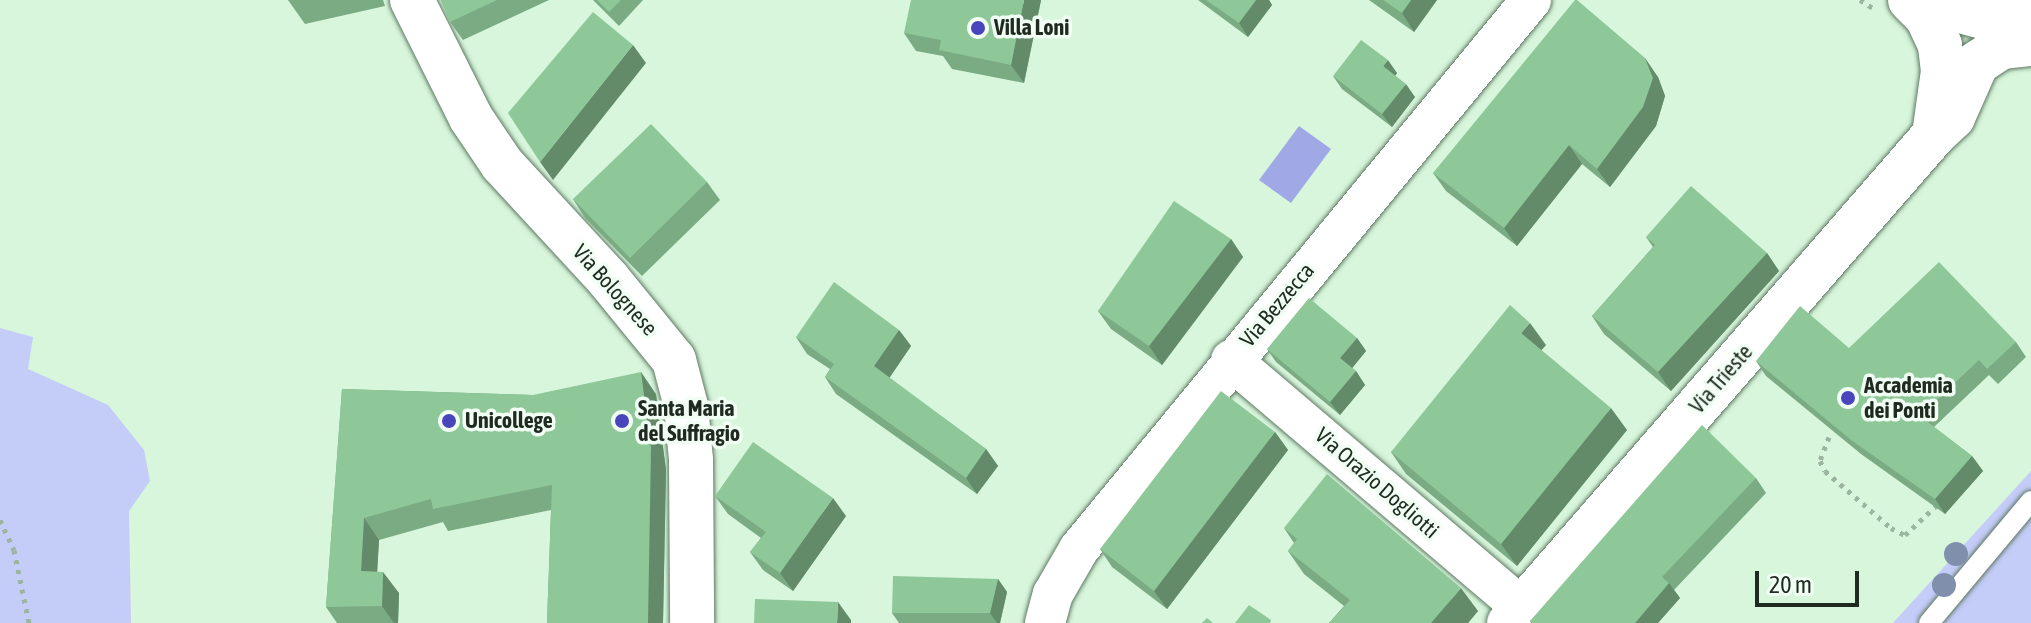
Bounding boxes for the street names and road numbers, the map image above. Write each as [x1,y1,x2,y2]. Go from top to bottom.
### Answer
street label: Via Bolognese [567,239,663,341]
street label: Via Bezzecca [1234,258,1320,352]
street label: Via Trieste [1684,339,1758,419]
street label: Via Orazio Dogliotti [1310,422,1444,544]

